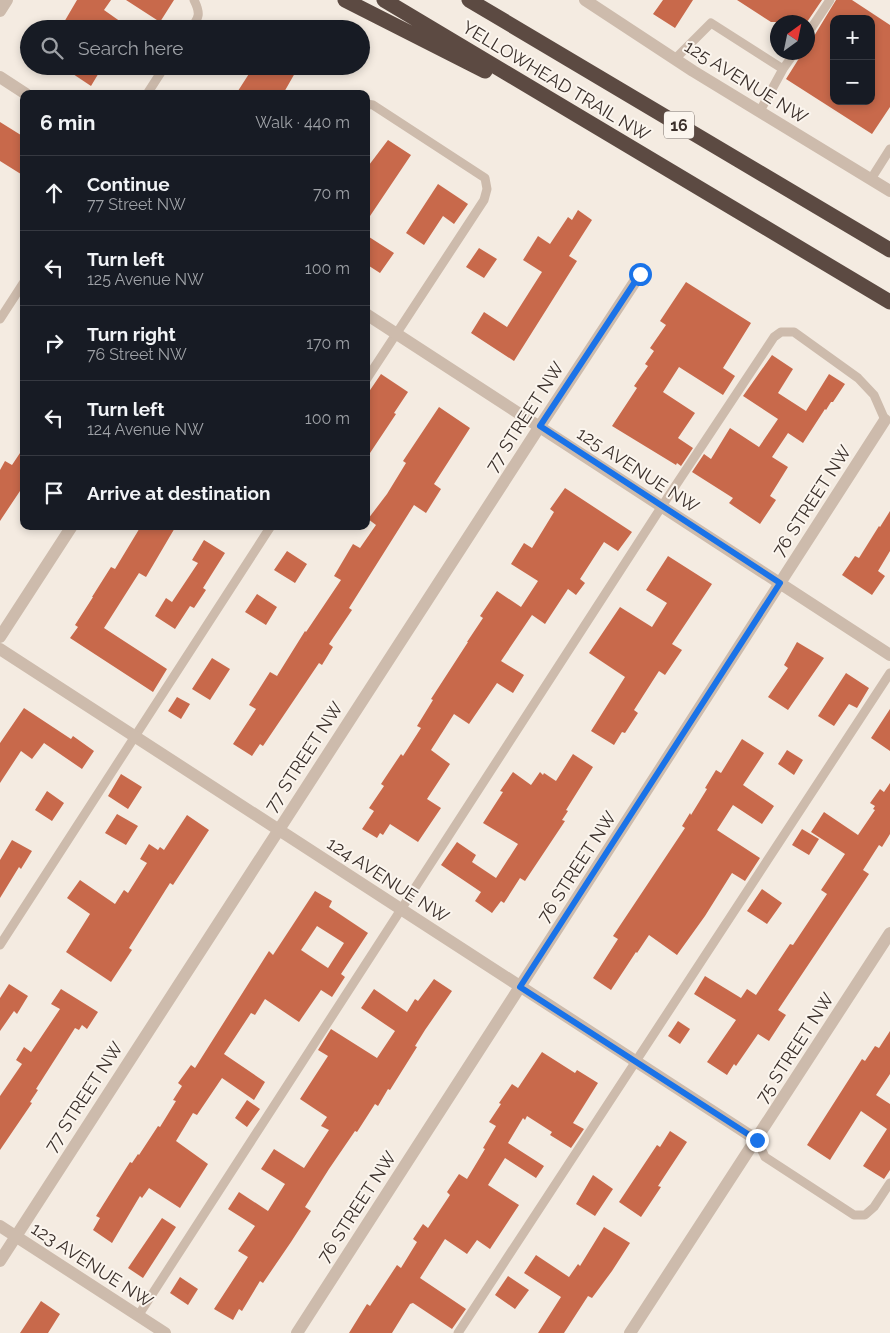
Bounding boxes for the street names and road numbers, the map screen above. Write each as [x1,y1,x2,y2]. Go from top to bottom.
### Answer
street label: YELLOWHEAD TRAIL NW [459,16,654,145]
street label: 125 AVENUE NW [681,35,812,128]
road number: 16 [664,112,694,138]
street label: 77 STREET NW [481,358,568,476]
street label: 125 AVENUE NW [573,422,703,517]
street label: 76 STREET NW [768,441,855,560]
street label: 77 STREET NW [260,698,347,816]
street label: 76 STREET NW [533,807,620,926]
street label: 124 AVENUE NW [323,832,453,927]
street label: 75 STREET NW [751,989,838,1107]
street label: 77 STREET NW [40,1038,127,1156]
street label: 76 STREET NW [313,1147,400,1266]
street label: 123 AVENUE NW [28,1217,157,1312]

